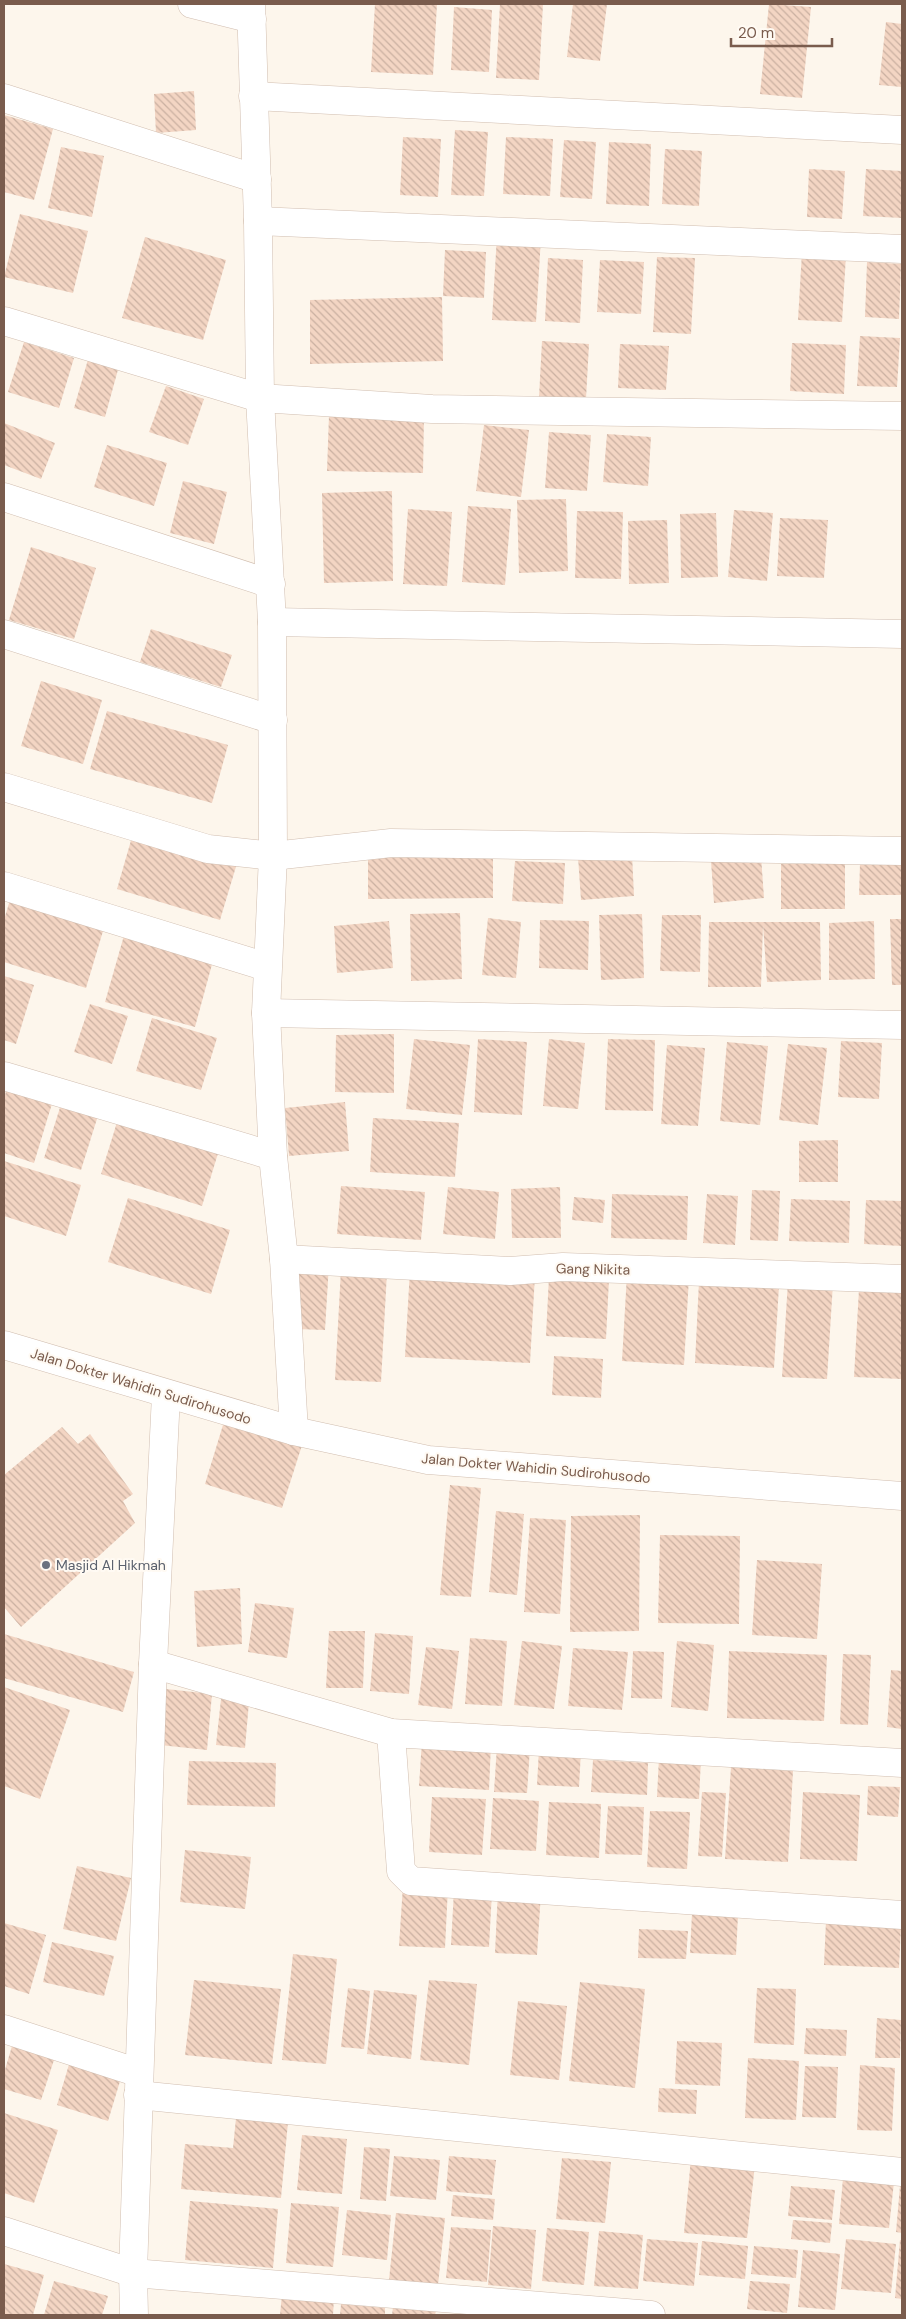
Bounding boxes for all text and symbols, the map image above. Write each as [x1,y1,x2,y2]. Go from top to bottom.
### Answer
scale bar [731,15,832,47]
text: 20 m [738,23,774,43]
street label: Gang Nikita [556,1259,630,1279]
street label: Jalan Dokter Wahidin Sudirohusodo [28,1344,254,1428]
street label: Jalan Dokter Wahidin Sudirohusodo [421,1449,651,1487]
place label: Masjid Al Hikmah [56,1556,166,1574]
marker: Masjid Al Hikmah [40,1559,52,1571]

